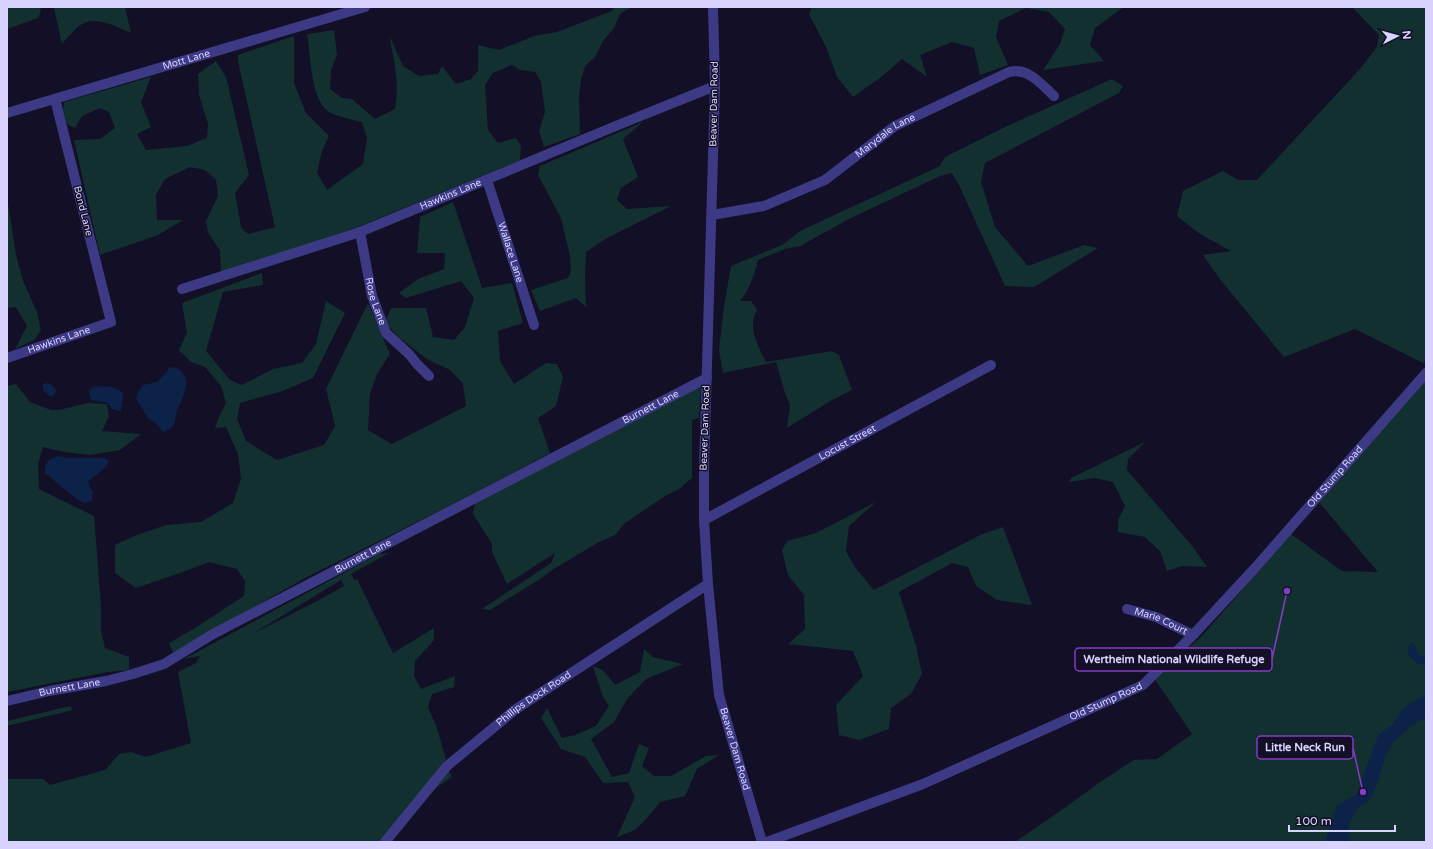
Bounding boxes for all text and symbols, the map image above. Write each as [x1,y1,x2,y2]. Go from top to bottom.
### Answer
north arrow [1377,16,1417,56]
text: N [1400,30,1413,40]
street label: Mott Lane [161,47,212,73]
street label: Beaver Dam Road [707,61,721,147]
street label: Marydale Lane [853,111,917,160]
street label: Hawkins Lane [418,176,484,213]
street label: Bond Lane [71,185,95,238]
street label: Wallace Lane [495,221,526,284]
street label: Rose Lane [363,276,389,327]
street label: Hawkins Lane [26,323,92,356]
street label: Beaver Dam Road [698,385,712,471]
street label: Burnett Lane [620,387,681,427]
street label: Locust Street [817,422,878,463]
street label: Old Stump Road [1305,443,1365,510]
street label: Burnett Lane [333,536,394,576]
street label: Marie Court [1133,605,1190,637]
callout: Wertheim National Wildlife Refuge [1075,648,1272,671]
text: Wertheim National Wildlife Refuge [1084,653,1265,667]
street label: Phillips Dock Road [494,669,573,729]
street label: Burnett Lane [38,676,101,699]
street label: Old Stump Road [1068,680,1144,723]
street label: Beaver Dam Road [717,706,753,792]
callout: Little Neck Run [1257,736,1353,759]
text: Little Neck Run [1265,741,1345,754]
scale bar [1289,807,1395,833]
text: 100 m [1295,814,1332,828]

